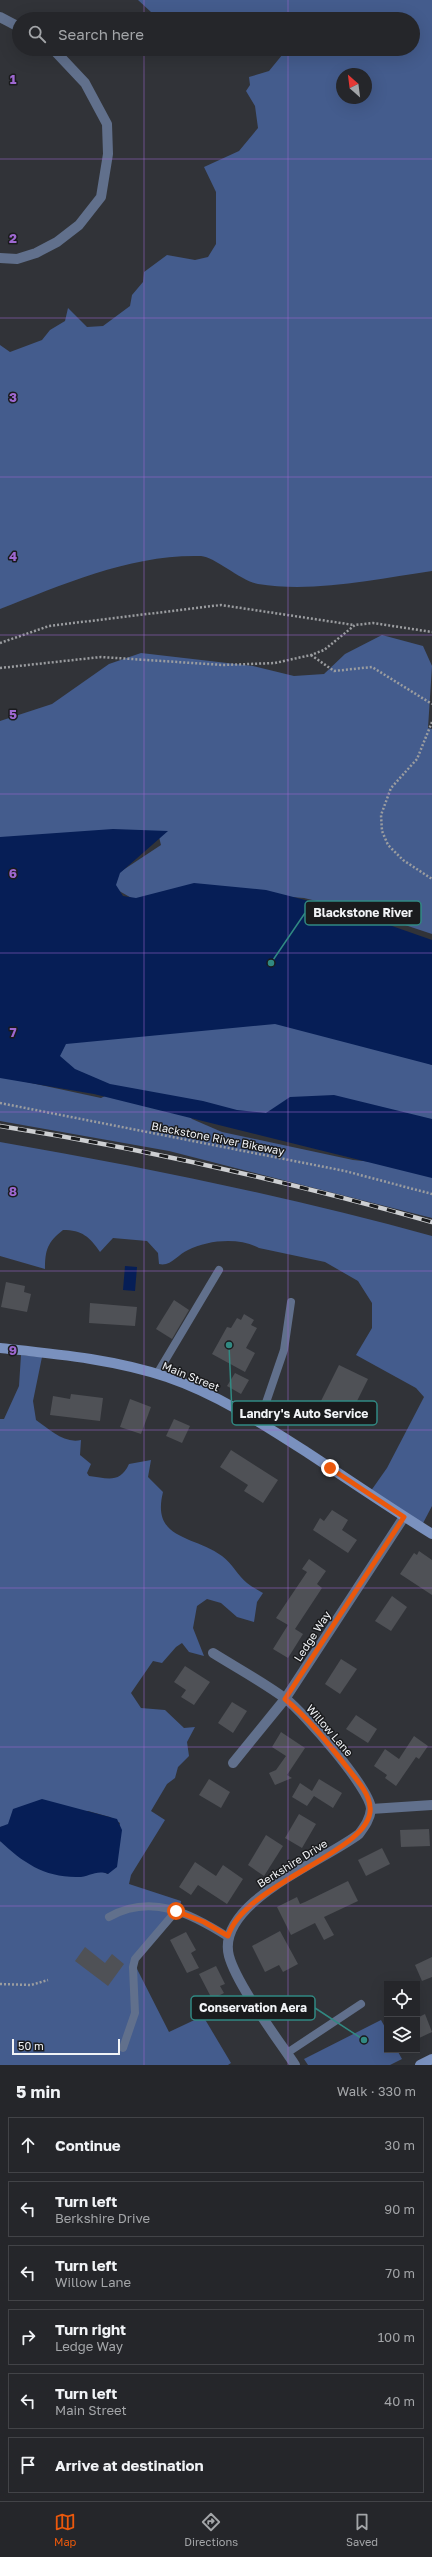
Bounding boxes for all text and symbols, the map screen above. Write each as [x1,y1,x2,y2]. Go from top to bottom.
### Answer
search box [12,12,420,56]
icon: search [26,23,48,45]
text: Search here [58,25,144,43]
north arrow [336,68,372,104]
text: 1 [10,71,17,87]
text: 2 [9,230,17,246]
text: 3 [9,389,17,405]
text: 4 [9,548,17,564]
text: 5 [9,706,17,722]
text: 6 [9,865,17,881]
callout: Blackstone River [305,901,421,925]
text: Blackstone River [313,905,413,920]
text: 7 [9,1024,17,1040]
street label: Blackstone River Bikeway [150,1119,286,1157]
text: 8 [9,1183,17,1199]
text: 9 [9,1342,17,1358]
street label: Main Street [160,1359,222,1393]
callout: Landry's Auto Service [232,1401,377,1425]
text: Landry's Auto Service [240,1406,368,1421]
route end [321,1459,339,1477]
street label: Ledge Way [291,1608,333,1664]
street label: Willow Lane [304,1701,356,1759]
street label: Berkshire Drive [254,1836,330,1890]
route start [167,1902,185,1920]
map controls [384,1981,420,2053]
button: locate [384,1981,420,2017]
callout: Conservation Aera [191,1996,315,2020]
text: Conservation Aera [199,2000,307,2015]
button: layers [384,2017,420,2053]
scale bar [12,2037,120,2056]
text: 50 m [18,2039,44,2052]
text: 5 min [16,2081,60,2102]
text: Walk · 330 m [337,2083,416,2099]
icon: ahead [17,2134,39,2156]
text: Continue [55,2136,121,2154]
text: 30 m [385,2137,415,2153]
text: Turn left [55,2192,117,2210]
icon: left [17,2198,39,2220]
text: 90 m [384,2201,415,2217]
text: Berkshire Drive [55,2210,150,2226]
text: Turn left [55,2256,117,2274]
icon: left [17,2262,39,2284]
text: 70 m [385,2265,415,2281]
text: Willow Lane [55,2274,131,2290]
text: Turn right [55,2320,126,2338]
icon: right [17,2326,39,2348]
text: 100 m [378,2329,415,2345]
text: Ledge Way [55,2338,123,2354]
text: Turn left [55,2384,117,2402]
icon: left [17,2390,39,2412]
text: 40 m [384,2393,415,2409]
text: Main Street [55,2402,127,2418]
icon: arrive [17,2454,39,2476]
text: Arrive at destination [55,2456,204,2474]
tab: Map [54,2511,76,2548]
tab: Directions [184,2511,238,2548]
tab: Saved [346,2511,378,2548]

